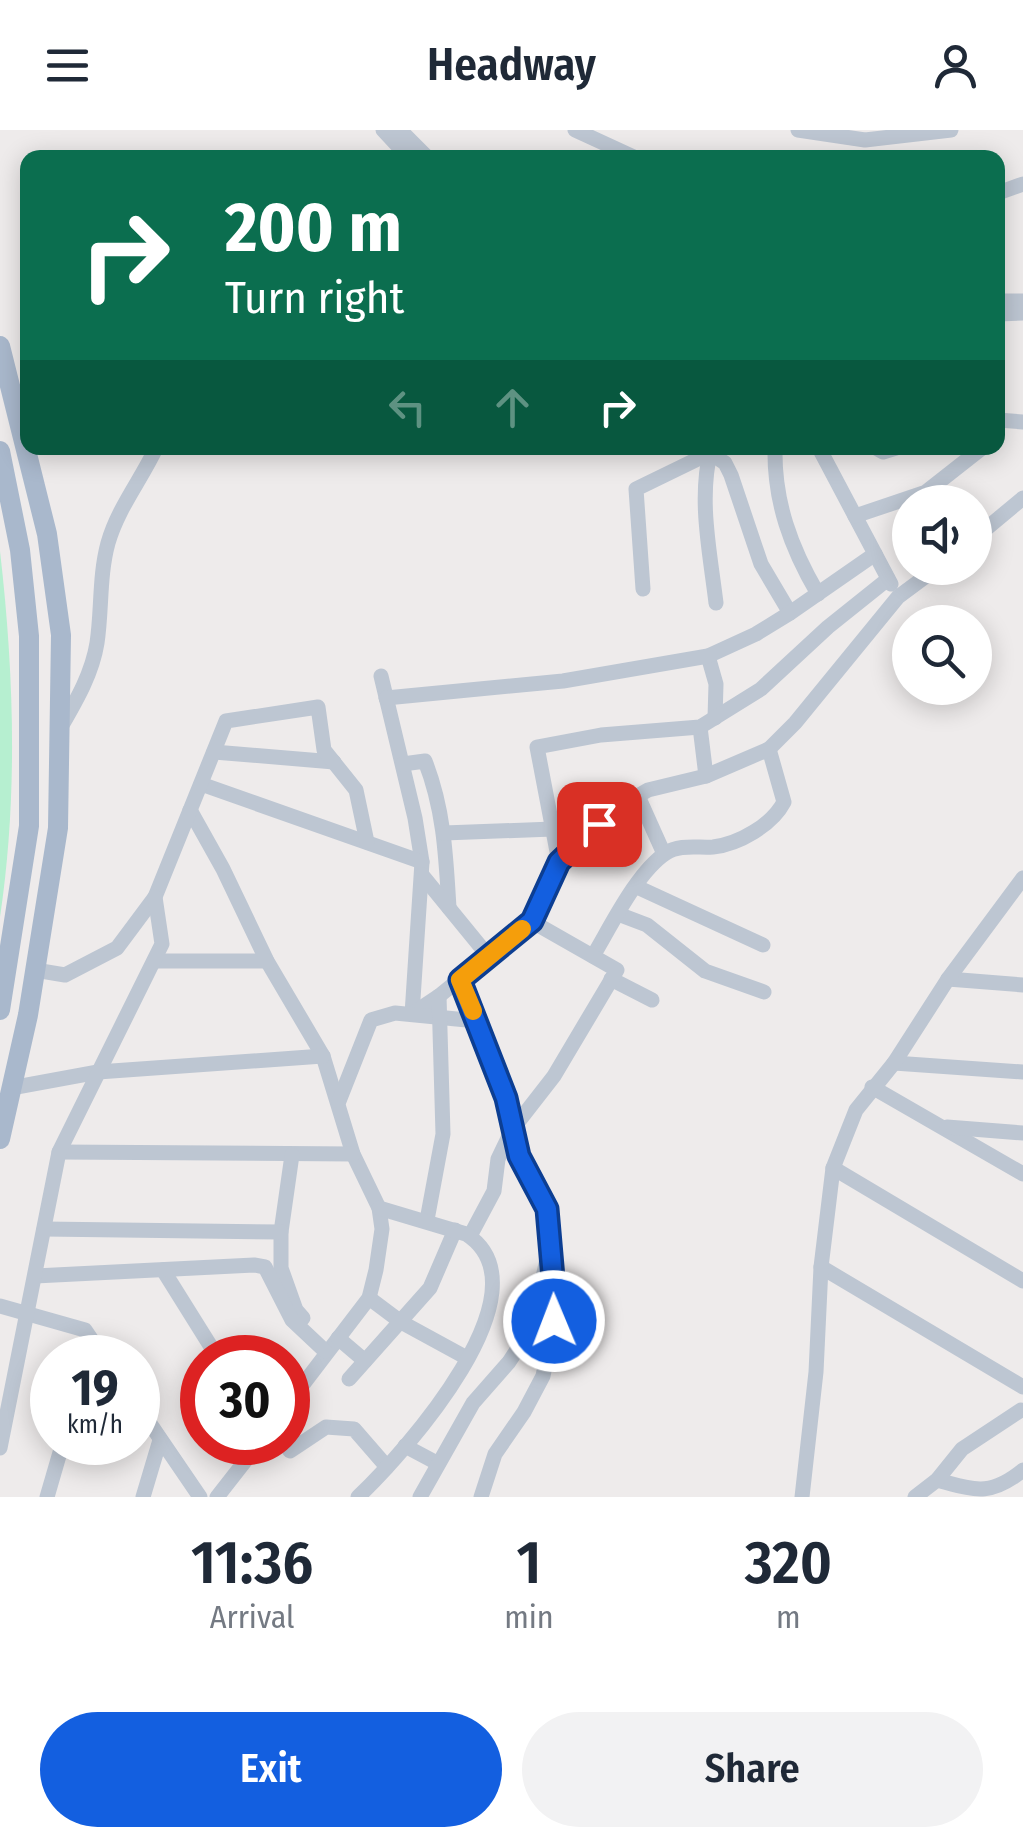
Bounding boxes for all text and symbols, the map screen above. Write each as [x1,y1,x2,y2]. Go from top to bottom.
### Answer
icon: menu [40,38,95,93]
text: Headway [427,38,596,92]
icon: person [928,38,983,93]
text: 200 m [225,186,402,270]
icon: right [60,190,190,320]
text: Turn right [225,271,404,325]
icon: left [380,380,435,435]
icon: ahead [485,380,540,435]
icon: right [590,380,645,435]
map controls [892,485,992,705]
button: sound [892,485,992,585]
button: search [892,605,992,705]
pin [557,782,642,867]
icon: arrive [572,797,627,852]
position arrow [502,1269,606,1373]
speed limit sign: 30 [180,1335,310,1465]
text: 19 [71,1358,118,1418]
text: km/h [67,1410,123,1440]
text: 11:36 [191,1527,313,1599]
text: 1 [516,1527,541,1599]
text: 320 [745,1527,832,1599]
text: Arrival [210,1598,295,1636]
text: min [504,1598,554,1636]
text: m [776,1598,801,1636]
button: Exit [40,1712,502,1827]
button: Share [522,1712,983,1827]

